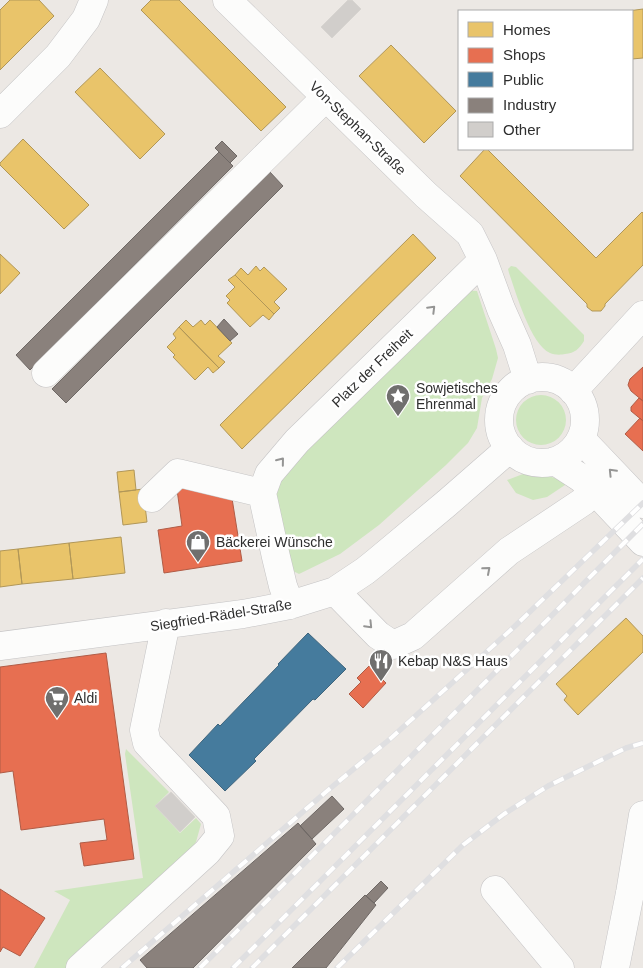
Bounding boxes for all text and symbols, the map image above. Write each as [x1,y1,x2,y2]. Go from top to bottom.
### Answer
legend [458,10,633,150]
text: Homes [503,21,551,38]
text: Shops [503,46,546,63]
text: Public [503,71,544,88]
street label: Von-Stephan-Straße [307,78,410,178]
text: Industry [503,96,557,113]
text: Other [503,121,541,138]
one-way arrow [427,306,436,315]
street label: Platz der Freiheit [328,325,416,411]
place label: Sowjetisches Ehrenmal [416,380,498,412]
place icon: Sowjetisches Ehrenmal [385,383,411,417]
one-way arrow [275,457,284,466]
one-way arrow [608,469,617,478]
shop icon: Bäckerei Wünsche [185,529,211,563]
place label: Bäckerei Wünsche [216,534,333,550]
one-way arrow [482,567,491,576]
street label: Siegfried-Rädel-Straße [149,596,293,634]
one-way arrow [363,620,372,629]
restaurant icon: Kebap N&S Haus [368,648,394,682]
place label: Kebap N&S Haus [398,653,508,669]
supermarket icon: Aldi [44,685,70,719]
place label: Aldi [74,690,97,706]

